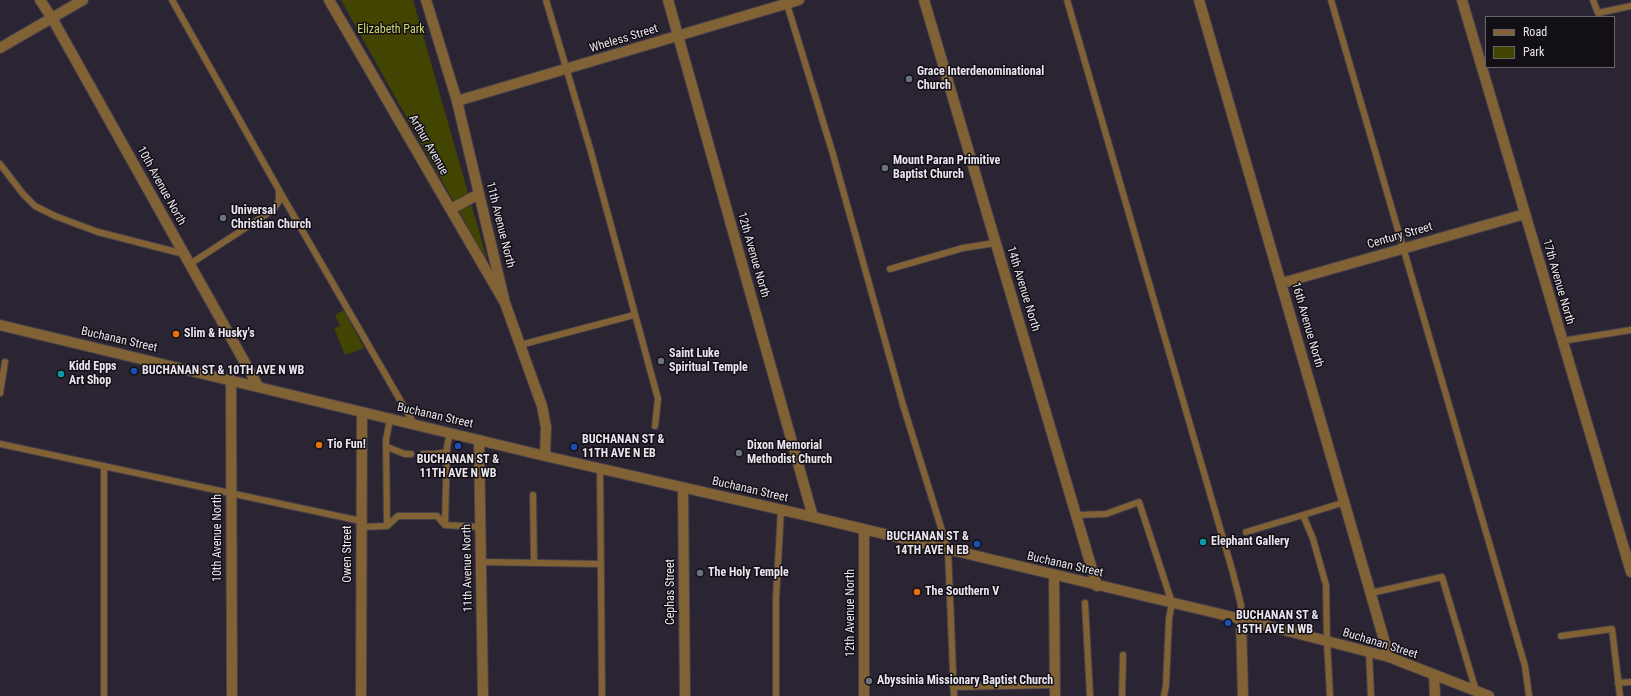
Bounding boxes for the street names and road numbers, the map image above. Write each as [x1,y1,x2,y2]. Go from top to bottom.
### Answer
street label: Wheless Street [588,22,660,56]
street label: Arthur Avenue [405,112,451,178]
street label: 10th Avenue North [133,144,189,228]
street label: 11th Avenue North [482,181,518,269]
street label: 12th Avenue North [734,211,772,299]
street label: Century Street [1366,220,1434,252]
street label: 17th Avenue North [1539,238,1577,326]
street label: 14th Avenue North [1003,245,1043,333]
street label: 16th Avenue North [1288,281,1326,369]
street label: Buchanan Street [80,324,158,356]
street label: Buchanan Street [396,400,474,432]
street label: Buchanan Street [711,474,789,506]
street label: 10th Avenue North [211,494,225,582]
street label: 11th Avenue North [460,524,476,612]
street label: Owen Street [341,525,355,583]
street label: Buchanan Street [1026,549,1104,581]
street label: Cephas Street [664,559,678,625]
street label: 12th Avenue North [844,569,858,657]
street label: Buchanan Street [1341,626,1419,662]

